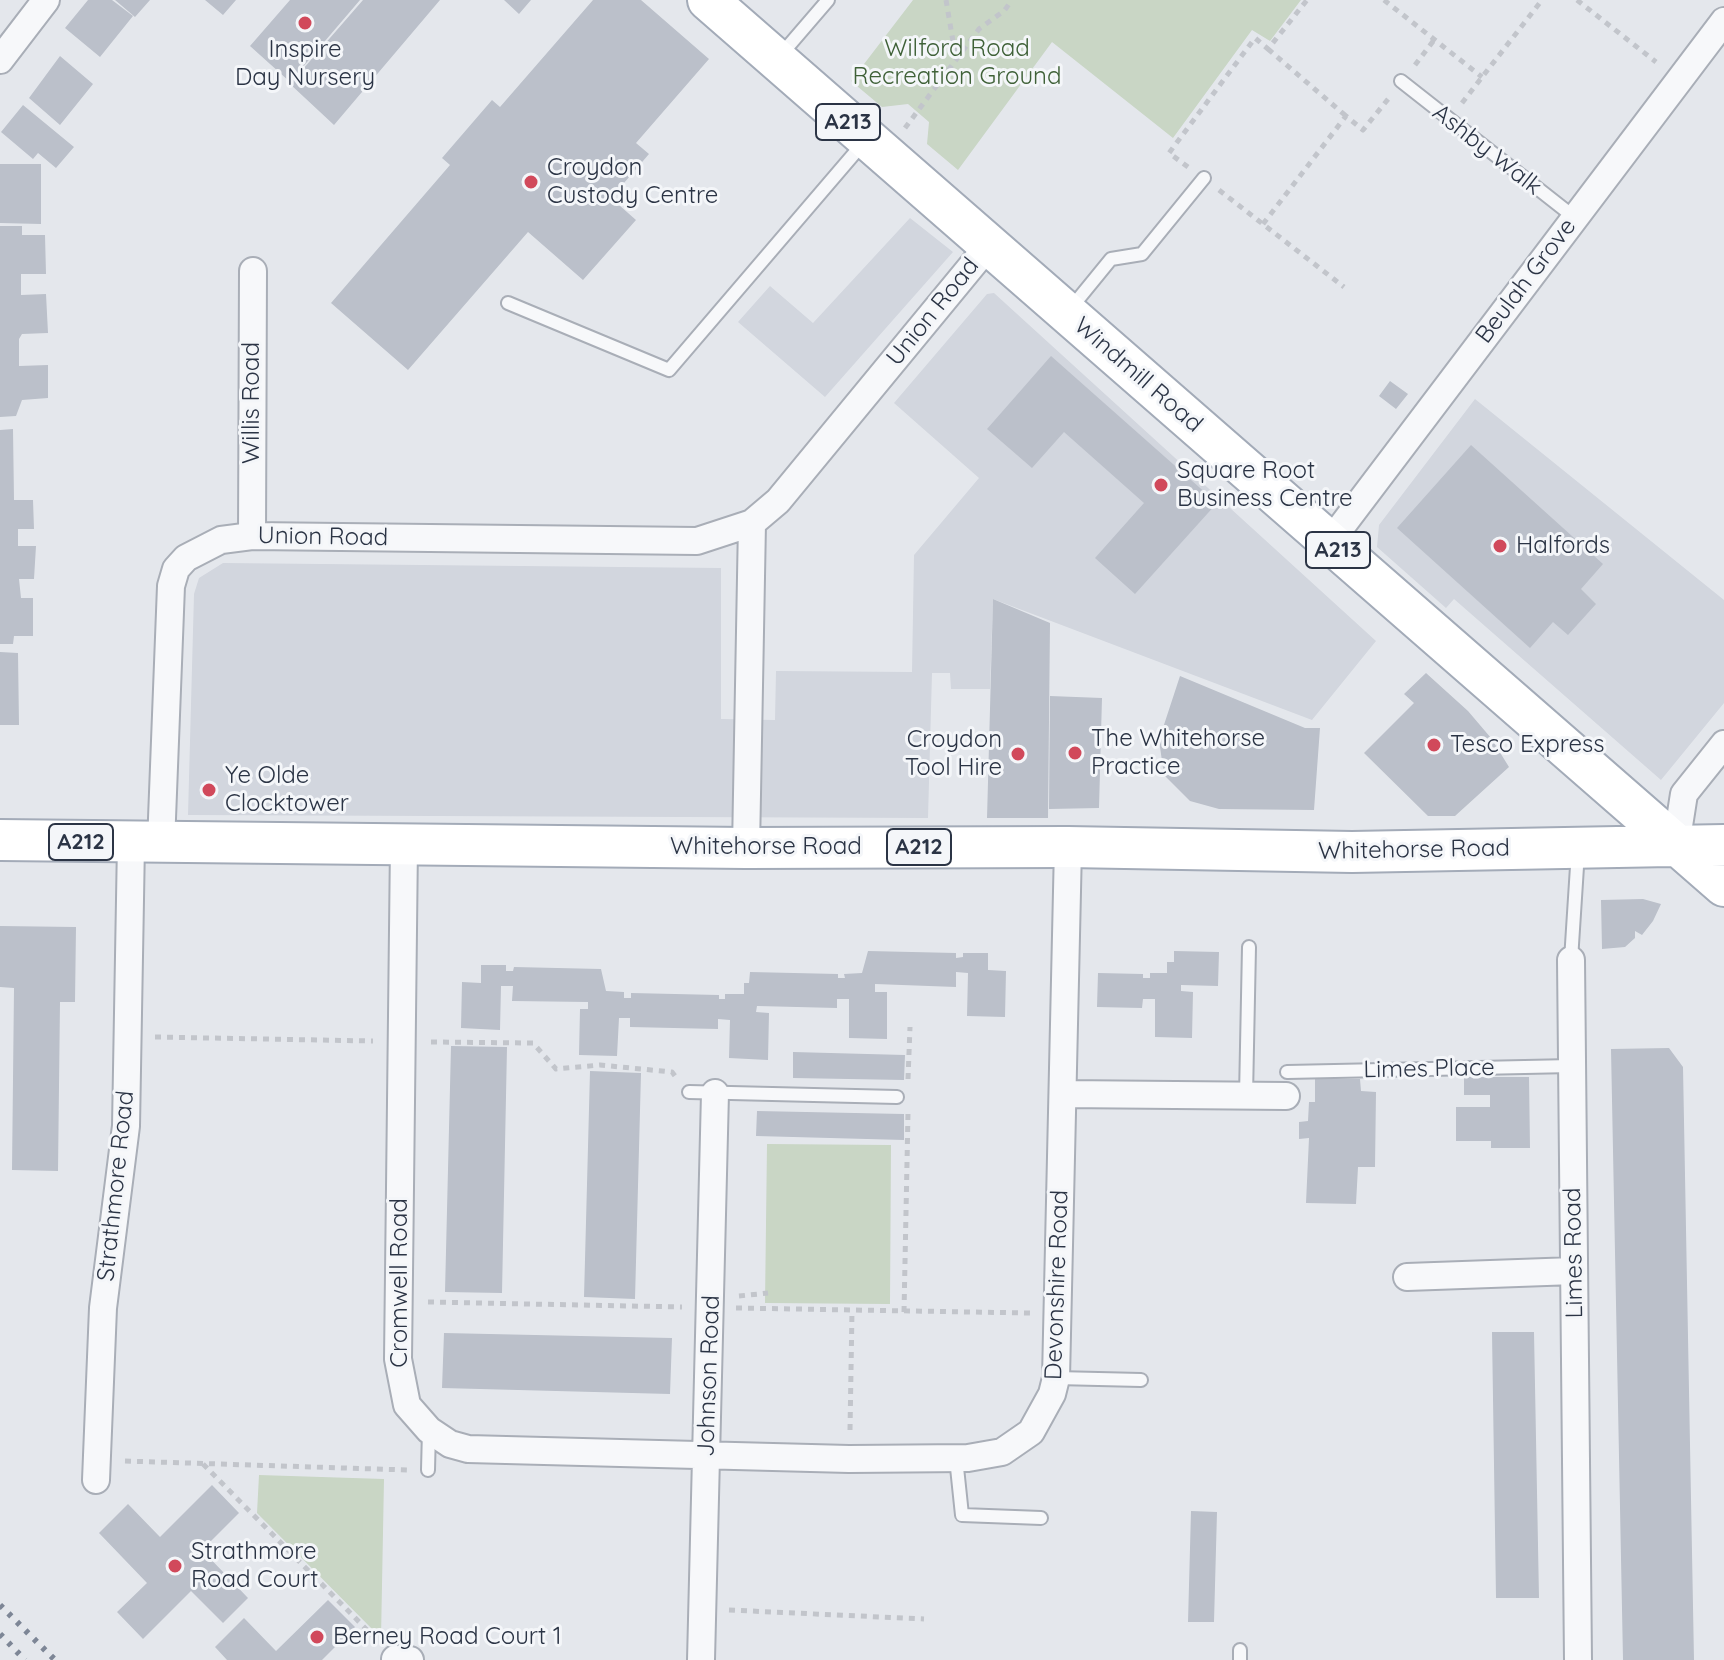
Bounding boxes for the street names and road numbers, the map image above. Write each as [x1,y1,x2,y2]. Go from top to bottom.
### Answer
street label: Ashby Walk [1427,98,1547,202]
road number: A213 [816,104,880,140]
street label: Beulah Grove [1470,213,1582,349]
street label: Union Road [881,252,985,372]
street label: Windmill Road [1068,311,1208,439]
street label: Willis Road [238,342,266,464]
street label: Union Road [257,521,389,553]
road number: A213 [1306,532,1370,568]
road number: A212 [49,824,113,860]
road number: A212 [887,829,951,865]
street label: Whitehorse Road [670,833,862,861]
street label: Whitehorse Road [1318,834,1510,866]
street label: Limes Place [1363,1053,1495,1085]
street label: Strathmore Road [92,1089,140,1283]
street label: Limes Road [1558,1187,1590,1319]
street label: Devonshire Road [1039,1189,1075,1381]
street label: Cromwell Road [386,1198,414,1368]
street label: Johnson Road [692,1295,726,1457]

